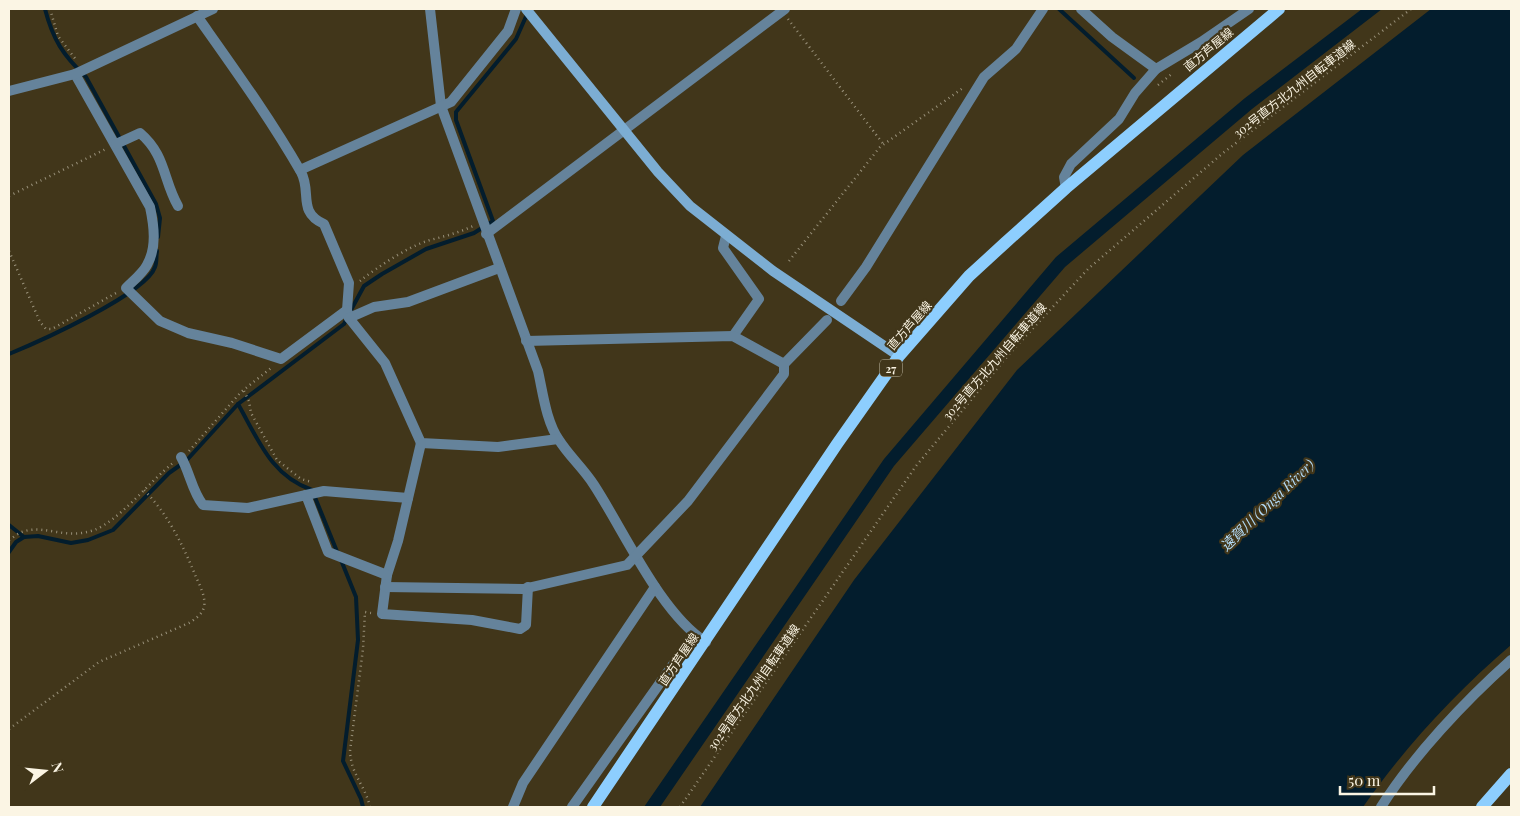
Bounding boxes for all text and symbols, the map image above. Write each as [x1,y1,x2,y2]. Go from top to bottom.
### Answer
street label: 直方芦屋線 [1180,24,1236,74]
street label: 302号直方北九州自転車道線 [1230,35,1358,141]
street label: 直方芦屋線 [883,297,935,353]
street label: 302号直方北九州自転車道線 [939,299,1049,423]
road number: 27 [880,359,902,376]
water label: 遠賀川 (Onga River) [1216,455,1318,555]
street label: 302号直方北九州自転車道線 [703,621,803,753]
street label: 直方芦屋線 [655,630,701,688]
north arrow [20,746,70,796]
text: N [47,760,69,775]
scale bar [1340,764,1434,796]
text: 50 m [1348,770,1381,790]

